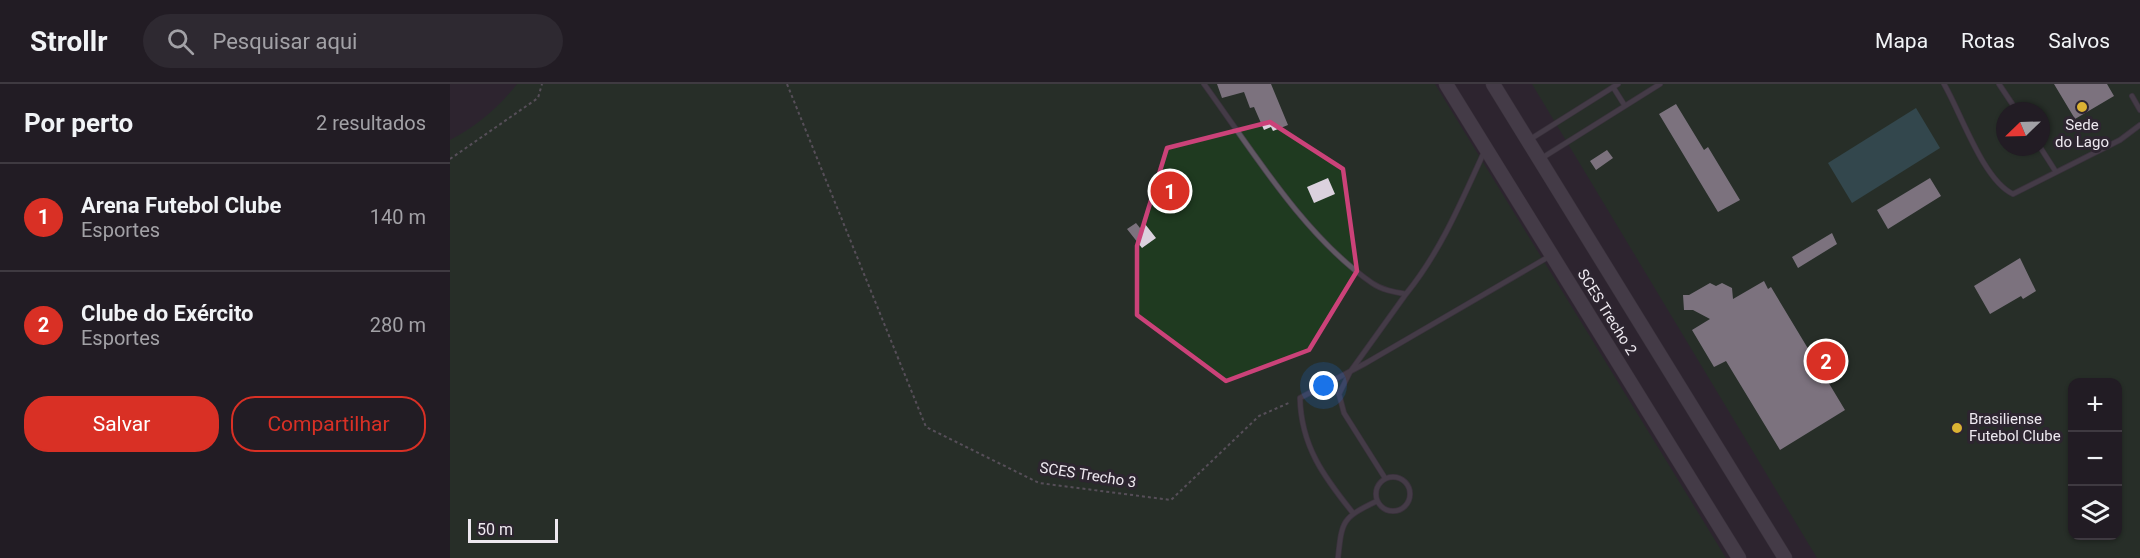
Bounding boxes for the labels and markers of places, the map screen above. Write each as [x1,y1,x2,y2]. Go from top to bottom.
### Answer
marker: Sede do Lago [2075,100,2089,114]
place label: Sede do Lago [2055,116,2109,151]
pin: 1 [1150,168,1190,214]
pin: 2 [1806,338,1846,384]
place label: Brasiliense Futebol Clube [1969,410,2061,445]
marker: Brasiliense Futebol Clube [1950,421,1964,435]

